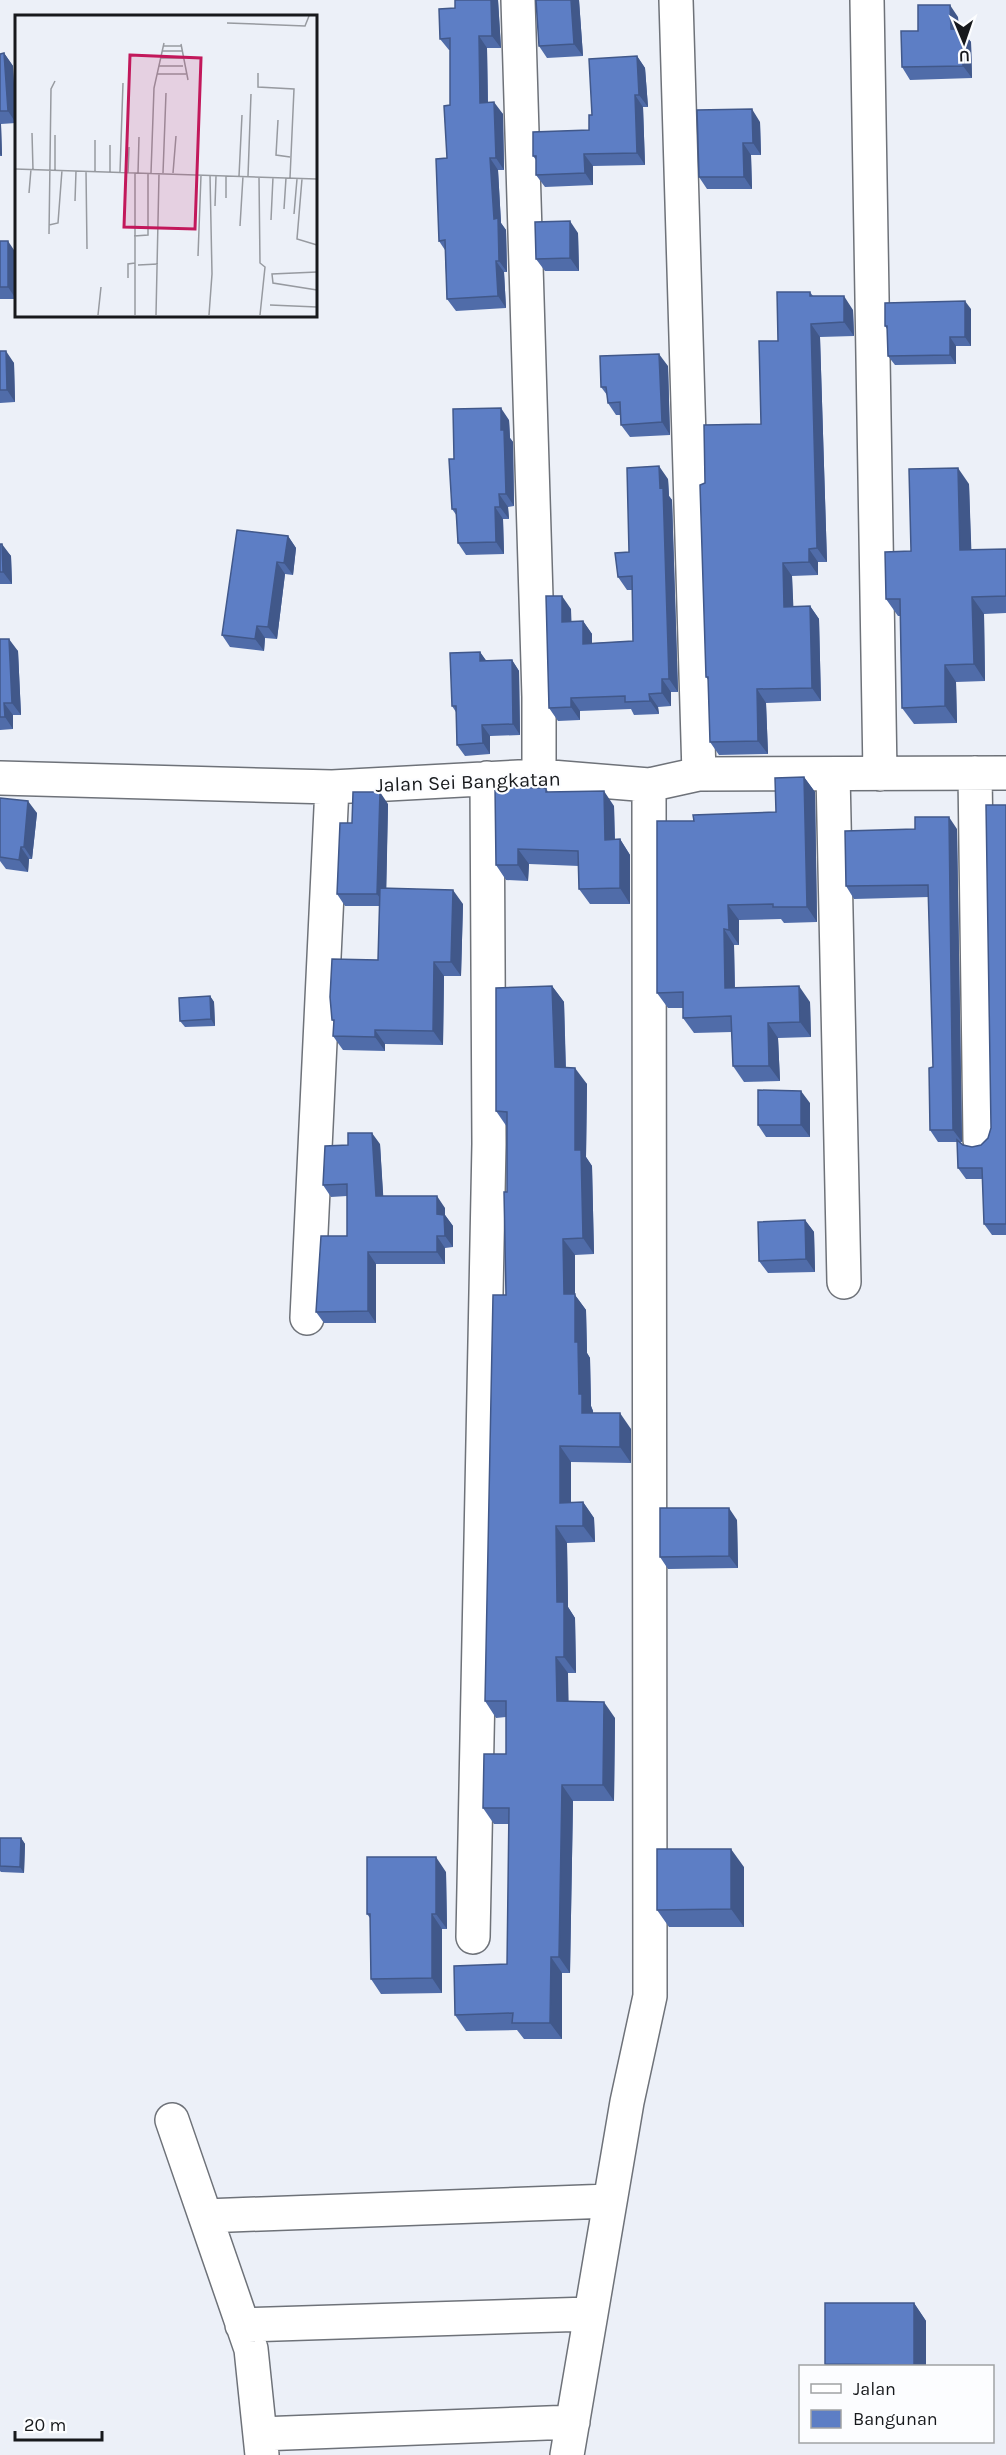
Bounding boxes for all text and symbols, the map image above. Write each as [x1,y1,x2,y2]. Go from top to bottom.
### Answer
north arrow [934,12,994,72]
inset map [15,15,316,316]
text: U [959,47,970,66]
street label: Jalan Sei Bangkatan [375,767,561,797]
legend [799,2365,994,2443]
text: Jalan [853,2378,896,2400]
scale bar [15,2404,102,2442]
text: Bangunan [853,2408,938,2430]
text: 20 m [24,2414,66,2436]

